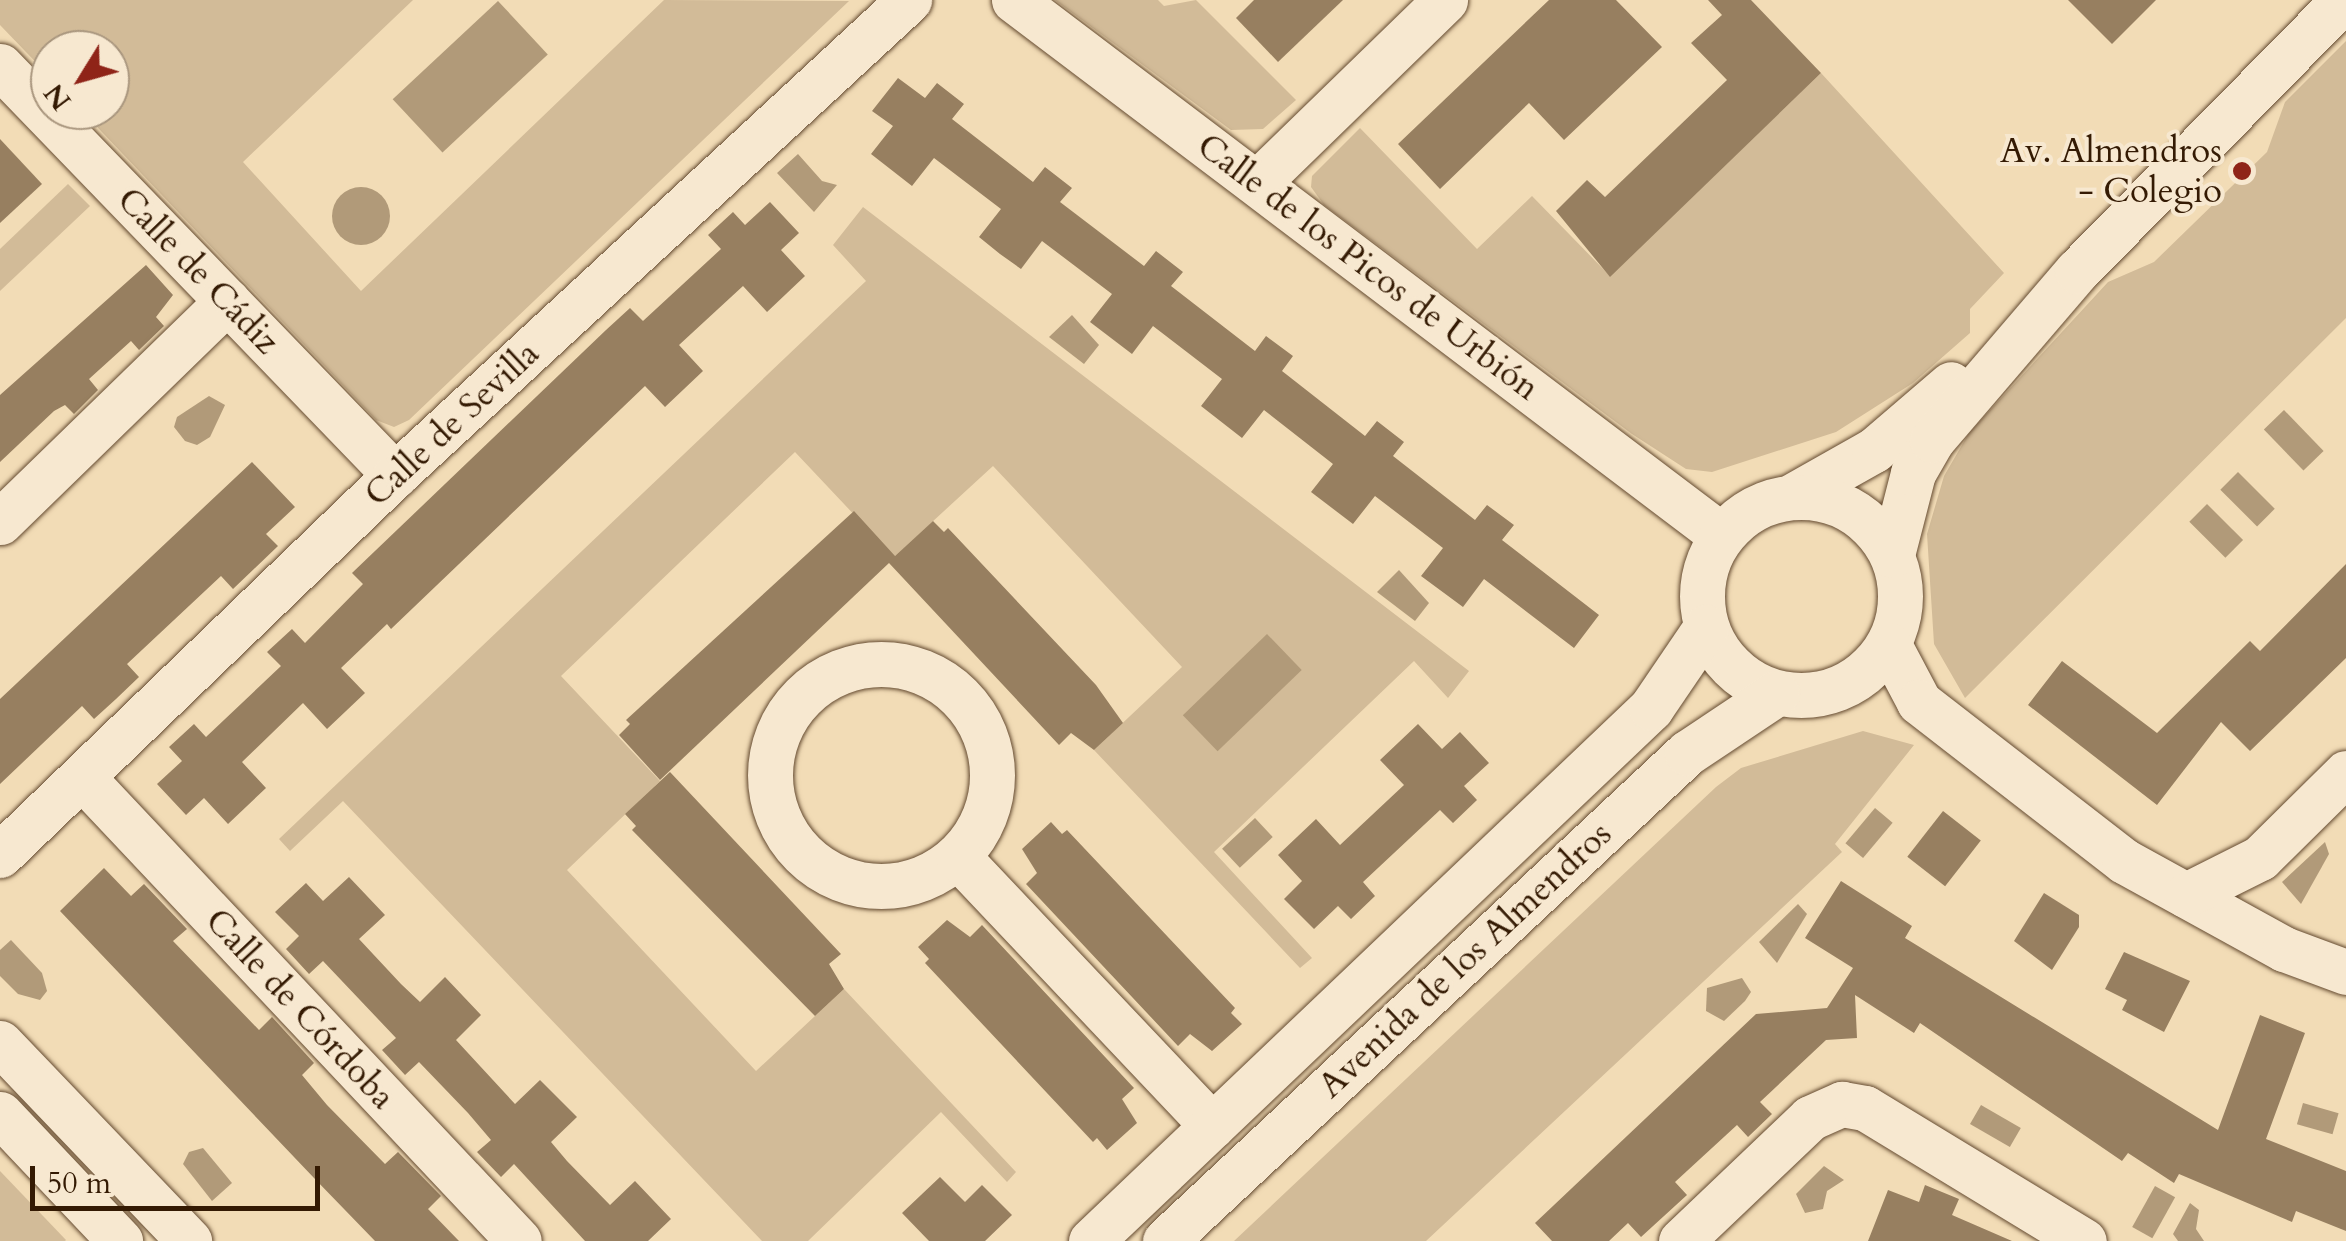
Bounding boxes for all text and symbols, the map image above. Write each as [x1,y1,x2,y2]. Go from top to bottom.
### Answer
north arrow [30,30,130,130]
text: N [35,76,80,118]
street label: Calle de los Picos de Urbión [1189,125,1547,409]
place label: Av. Almendros - Colegio [2000,130,2222,212]
marker: Av. Almendros - Colegio [2231,160,2253,182]
street label: Calle de Cádiz [108,179,288,363]
street label: Calle de Sevilla [356,333,548,515]
street label: Avenida de los Almendros [1310,813,1620,1107]
street label: Calle de Córdoba [196,900,404,1118]
scale bar [35,1146,325,1208]
text: 50 m [47,1163,111,1204]

